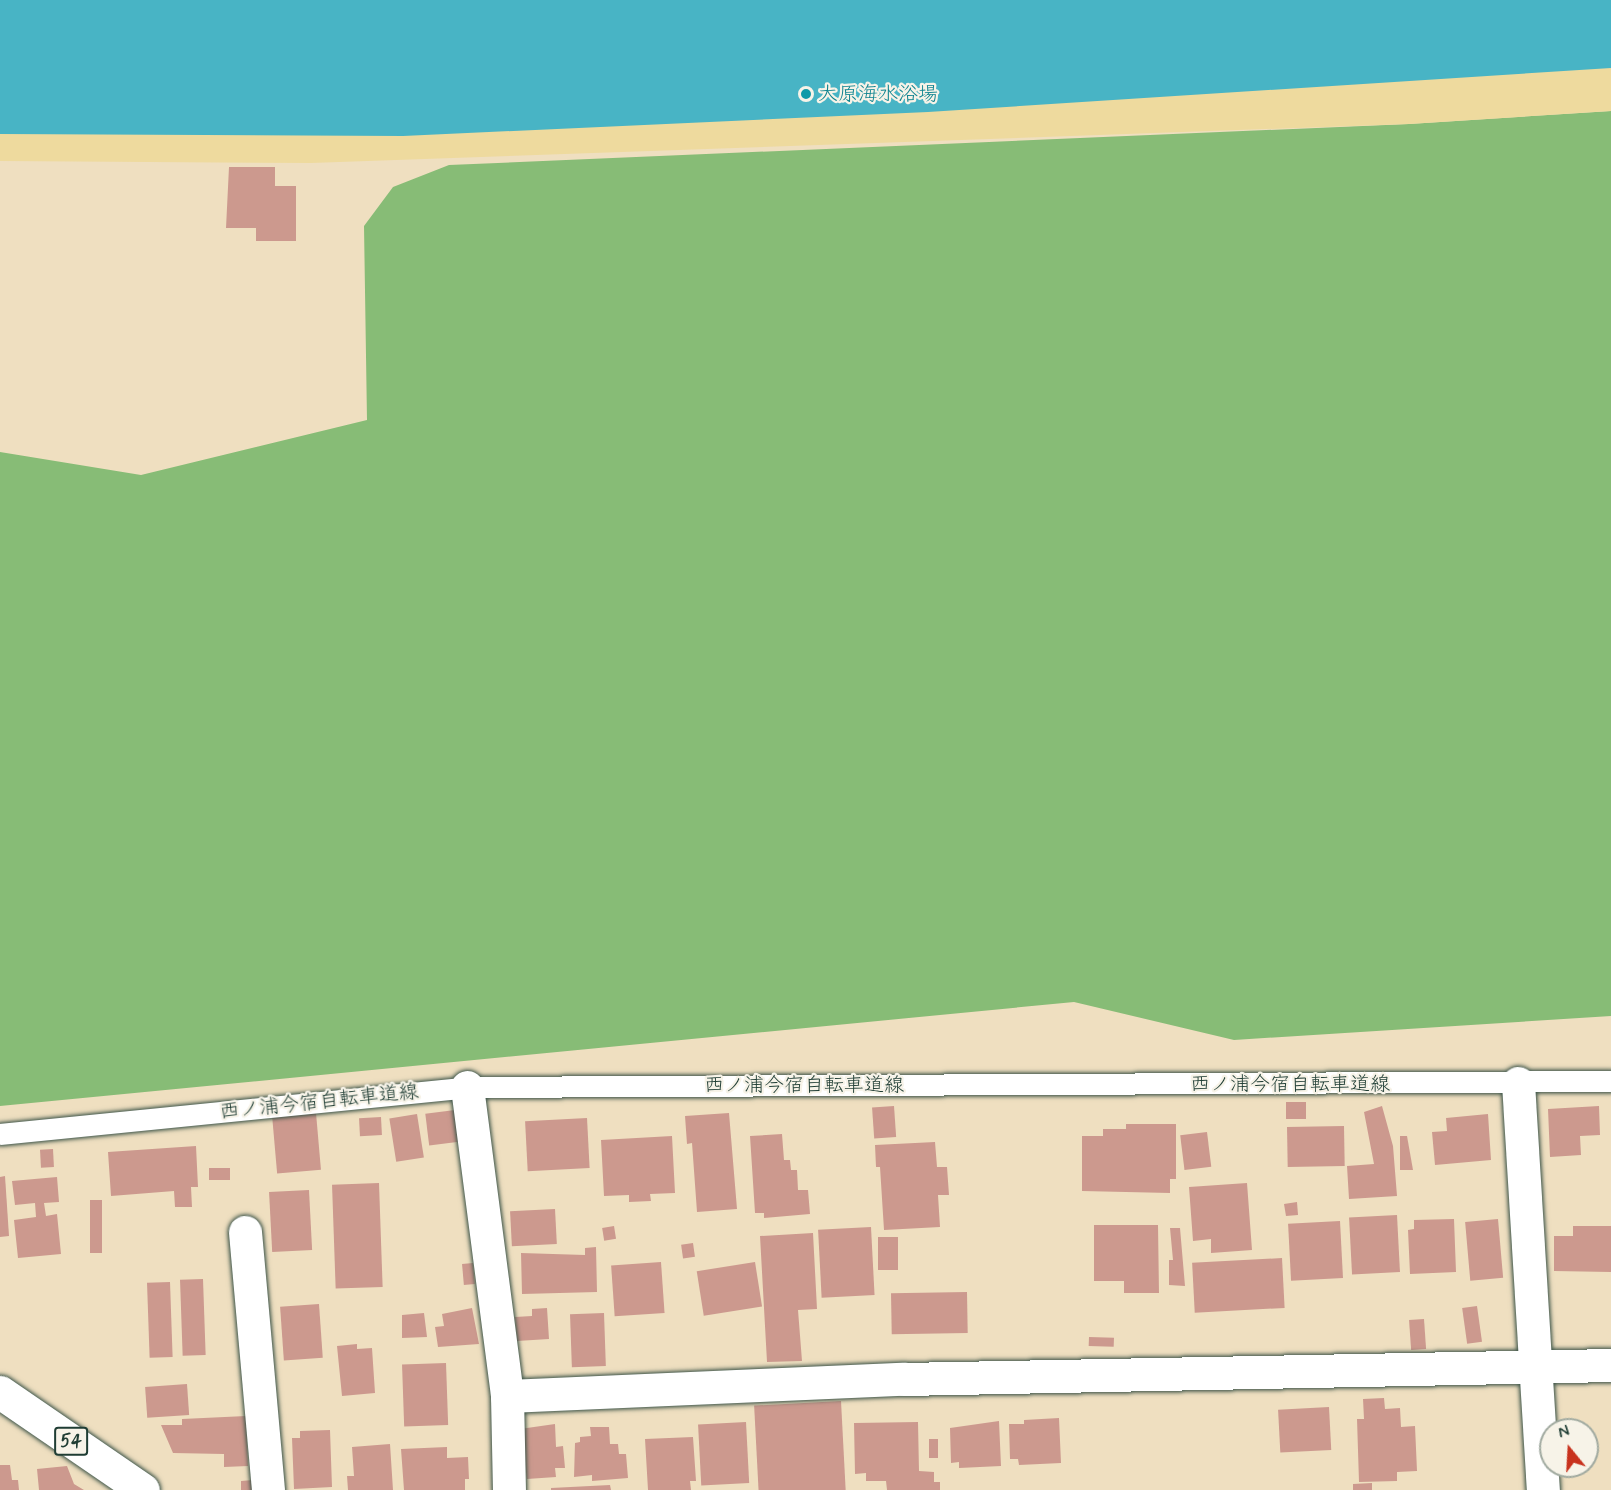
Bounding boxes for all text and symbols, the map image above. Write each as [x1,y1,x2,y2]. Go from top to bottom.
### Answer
place label: 大原海水浴場 [818,82,938,106]
marker: 大原海水浴場 [799,87,813,101]
street label: 西ノ浦今宿自転車道線 [1190,1072,1390,1096]
street label: 西ノ浦今宿自転車道線 [704,1073,904,1097]
street label: 西ノ浦今宿自転車道線 [218,1080,420,1124]
north arrow [1539,1418,1599,1478]
text: N [1556,1421,1572,1444]
road number: 54 [53,1426,89,1456]

